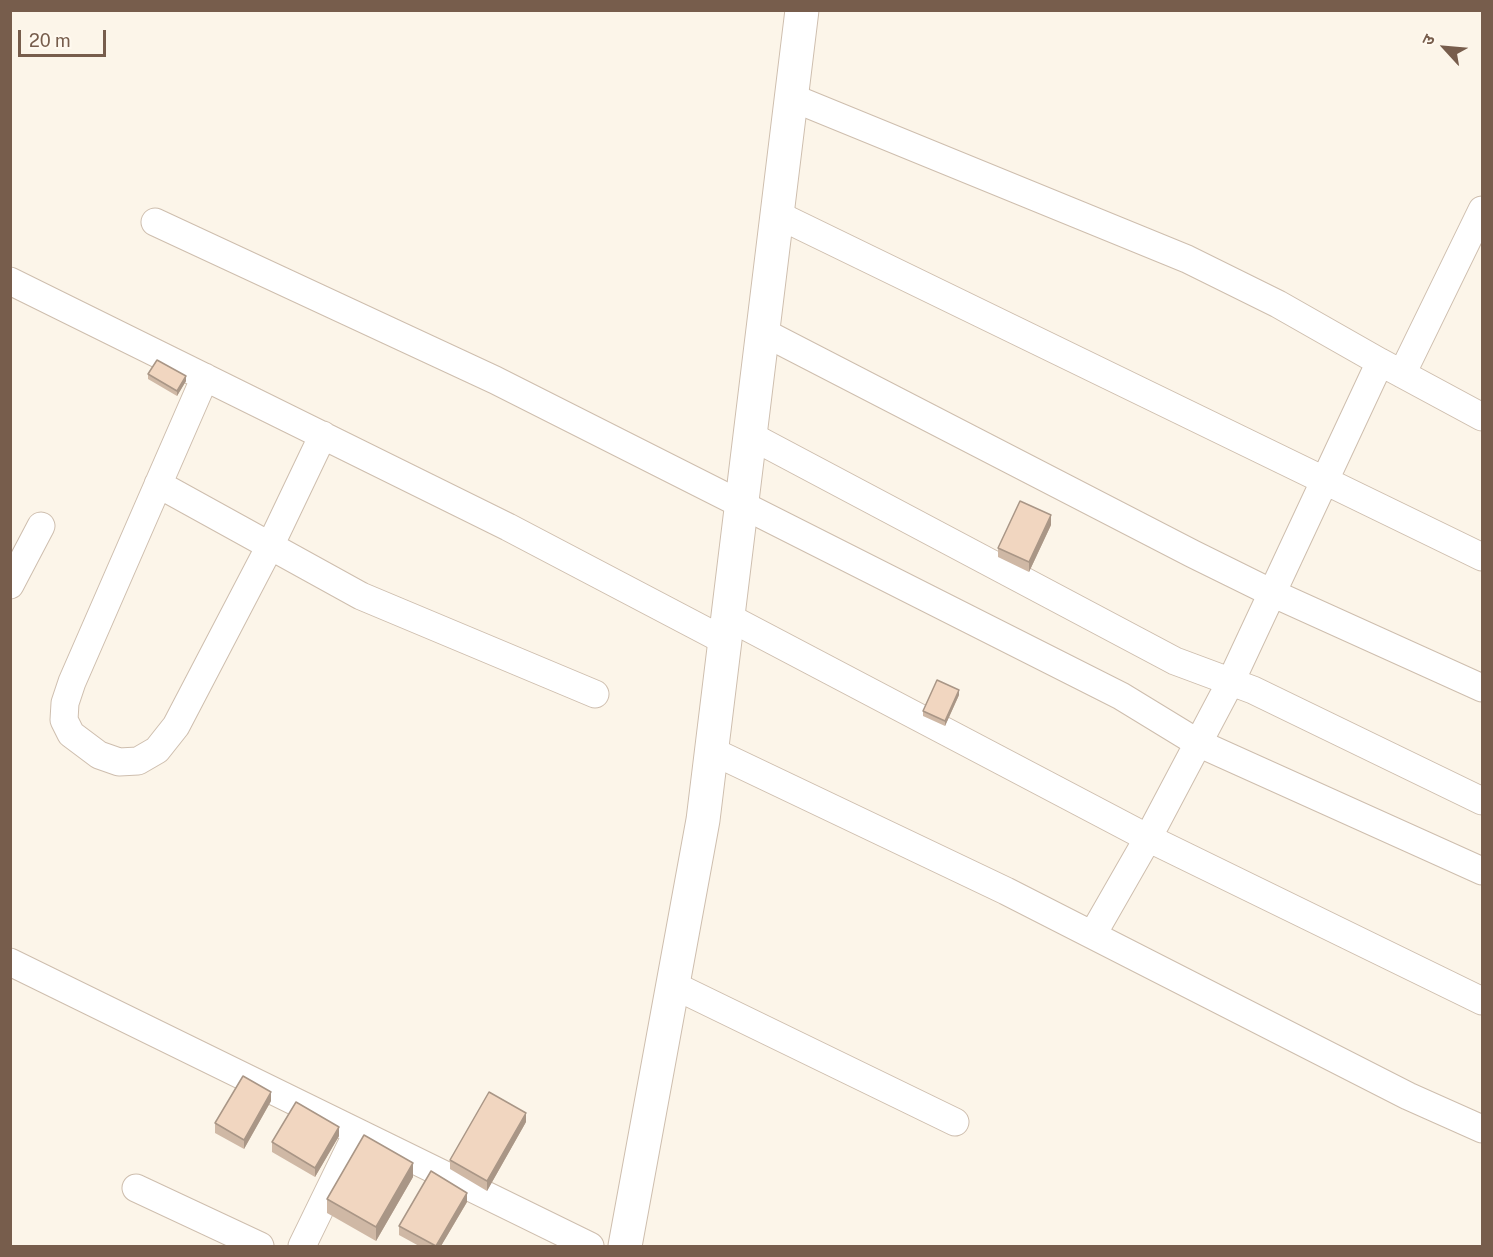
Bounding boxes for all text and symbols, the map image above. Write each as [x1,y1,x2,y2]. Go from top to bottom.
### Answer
scale bar [21,18,110,56]
north arrow [1415,18,1475,78]
text: 20 m [29,30,71,51]
text: उ [1418,32,1439,48]

